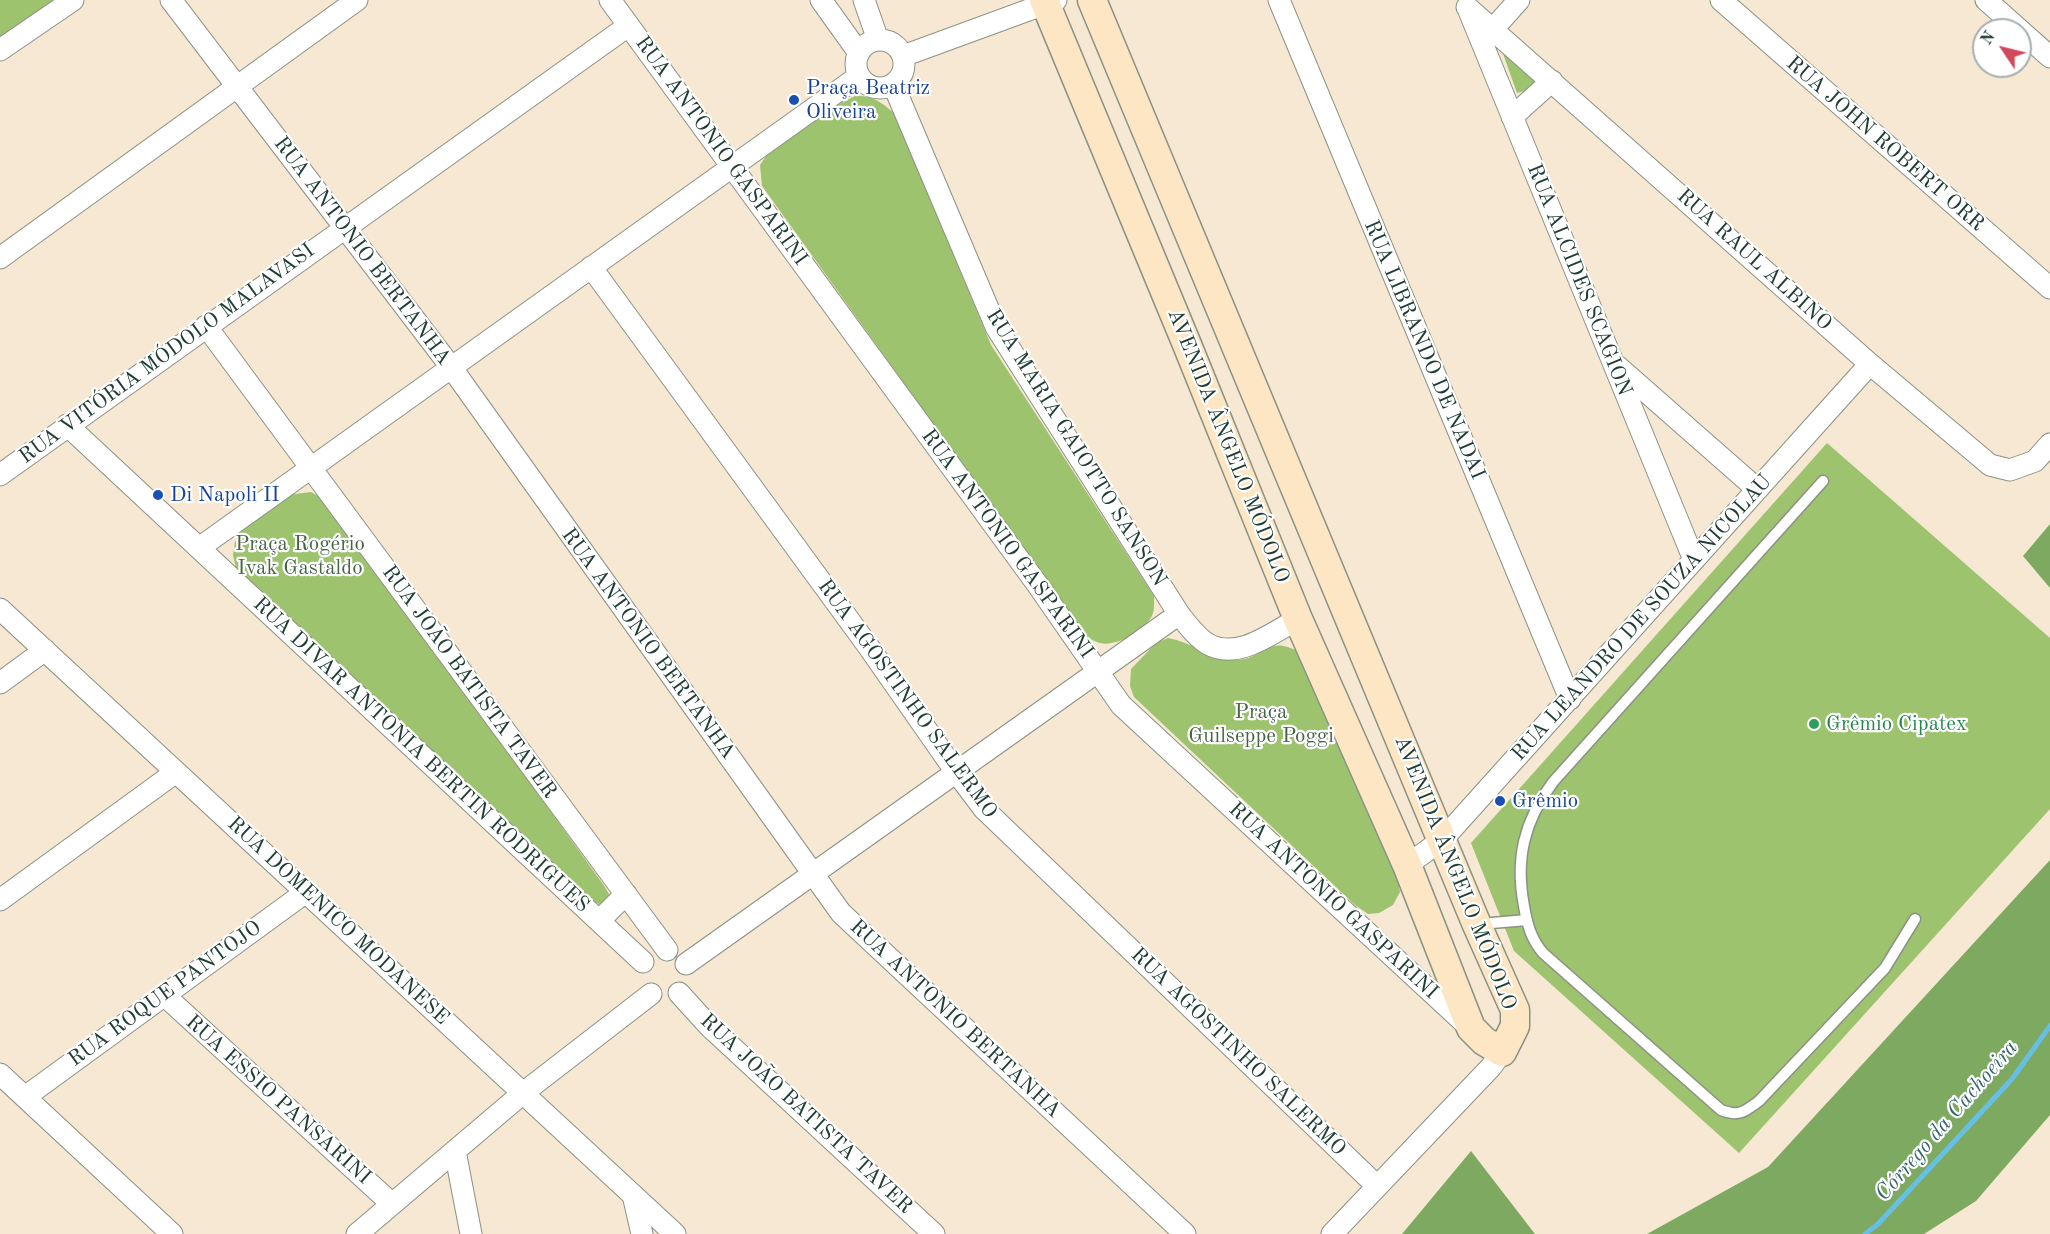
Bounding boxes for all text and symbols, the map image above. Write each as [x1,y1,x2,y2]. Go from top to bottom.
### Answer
north arrow [1972,18,2032,78]
text: N [1979,29,1999,48]
street label: RUA ANTONIO GASPARINI [629,31,813,271]
street label: RUA JOHN ROBERT ORR [1781,51,1989,237]
place label: Praça Beatriz Oliveira [806,75,930,125]
marker: Praça Beatriz Oliveira [787,93,801,107]
street label: RUA ANTONIO BERTANHA [268,132,456,370]
street label: RUA ALCIDES SCAGION [1521,160,1637,400]
street label: RUA RAUL ALBINO [1671,184,1837,336]
street label: RUA LIBRANDO DE NADAI [1358,217,1490,483]
street label: RUA VITÓRIA MÓDOLO MALAVASI [14,238,320,470]
street label: RUA MARIA GAIOTTO SANSON [980,305,1172,591]
street label: AVENIDA ÂNGELO MÓDOLO [1161,305,1295,587]
street label: RUA ANTONIO GASPARINI [915,424,1099,664]
street label: RUA LEANDRO DE SOUZA NICOLAU [1506,469,1778,767]
place label: Di Napoli II [170,482,280,508]
marker: Di Napoli II [151,488,165,502]
street label: RUA ANTONIO BERTANHA [556,523,740,765]
park label: Praça Rogério Ivak Gastaldo [235,531,365,581]
street label: RUA JOÃO BATISTA TAVER [376,561,562,803]
street label: RUA AGOSTINHO SALERMO [812,575,1002,823]
street label: RUA DIVAR ANTONIA BERTIN RODRIGUES [247,592,595,918]
park label: Praça Guilseppe Poggi [1188,699,1334,749]
place label: Grêmio Cipatex [1826,711,1967,737]
marker: Grêmio Cipatex [1807,717,1821,731]
street label: AVENIDA ÂNGELO MÓDOLO [1388,732,1522,1014]
place label: Grêmio [1512,788,1578,814]
marker: Grêmio [1493,794,1507,808]
street label: RUA ANTONIO GASPARINI [1223,797,1443,1005]
street label: RUA DOMENICO MODANESE [222,811,454,1031]
street label: RUA ANTONIO BERTANHA [844,914,1066,1124]
street label: RUA ROQUE PANTOJO [64,915,266,1073]
street label: RUA AGOSTINHO SALERMO [1125,942,1351,1162]
street label: RUA JOÃO BATISTA TAVER [694,1009,918,1219]
street label: RUA ESSIO PANSARINI [180,1010,376,1190]
water label: Córrego da Cachoeira [1870,1035,2024,1207]

